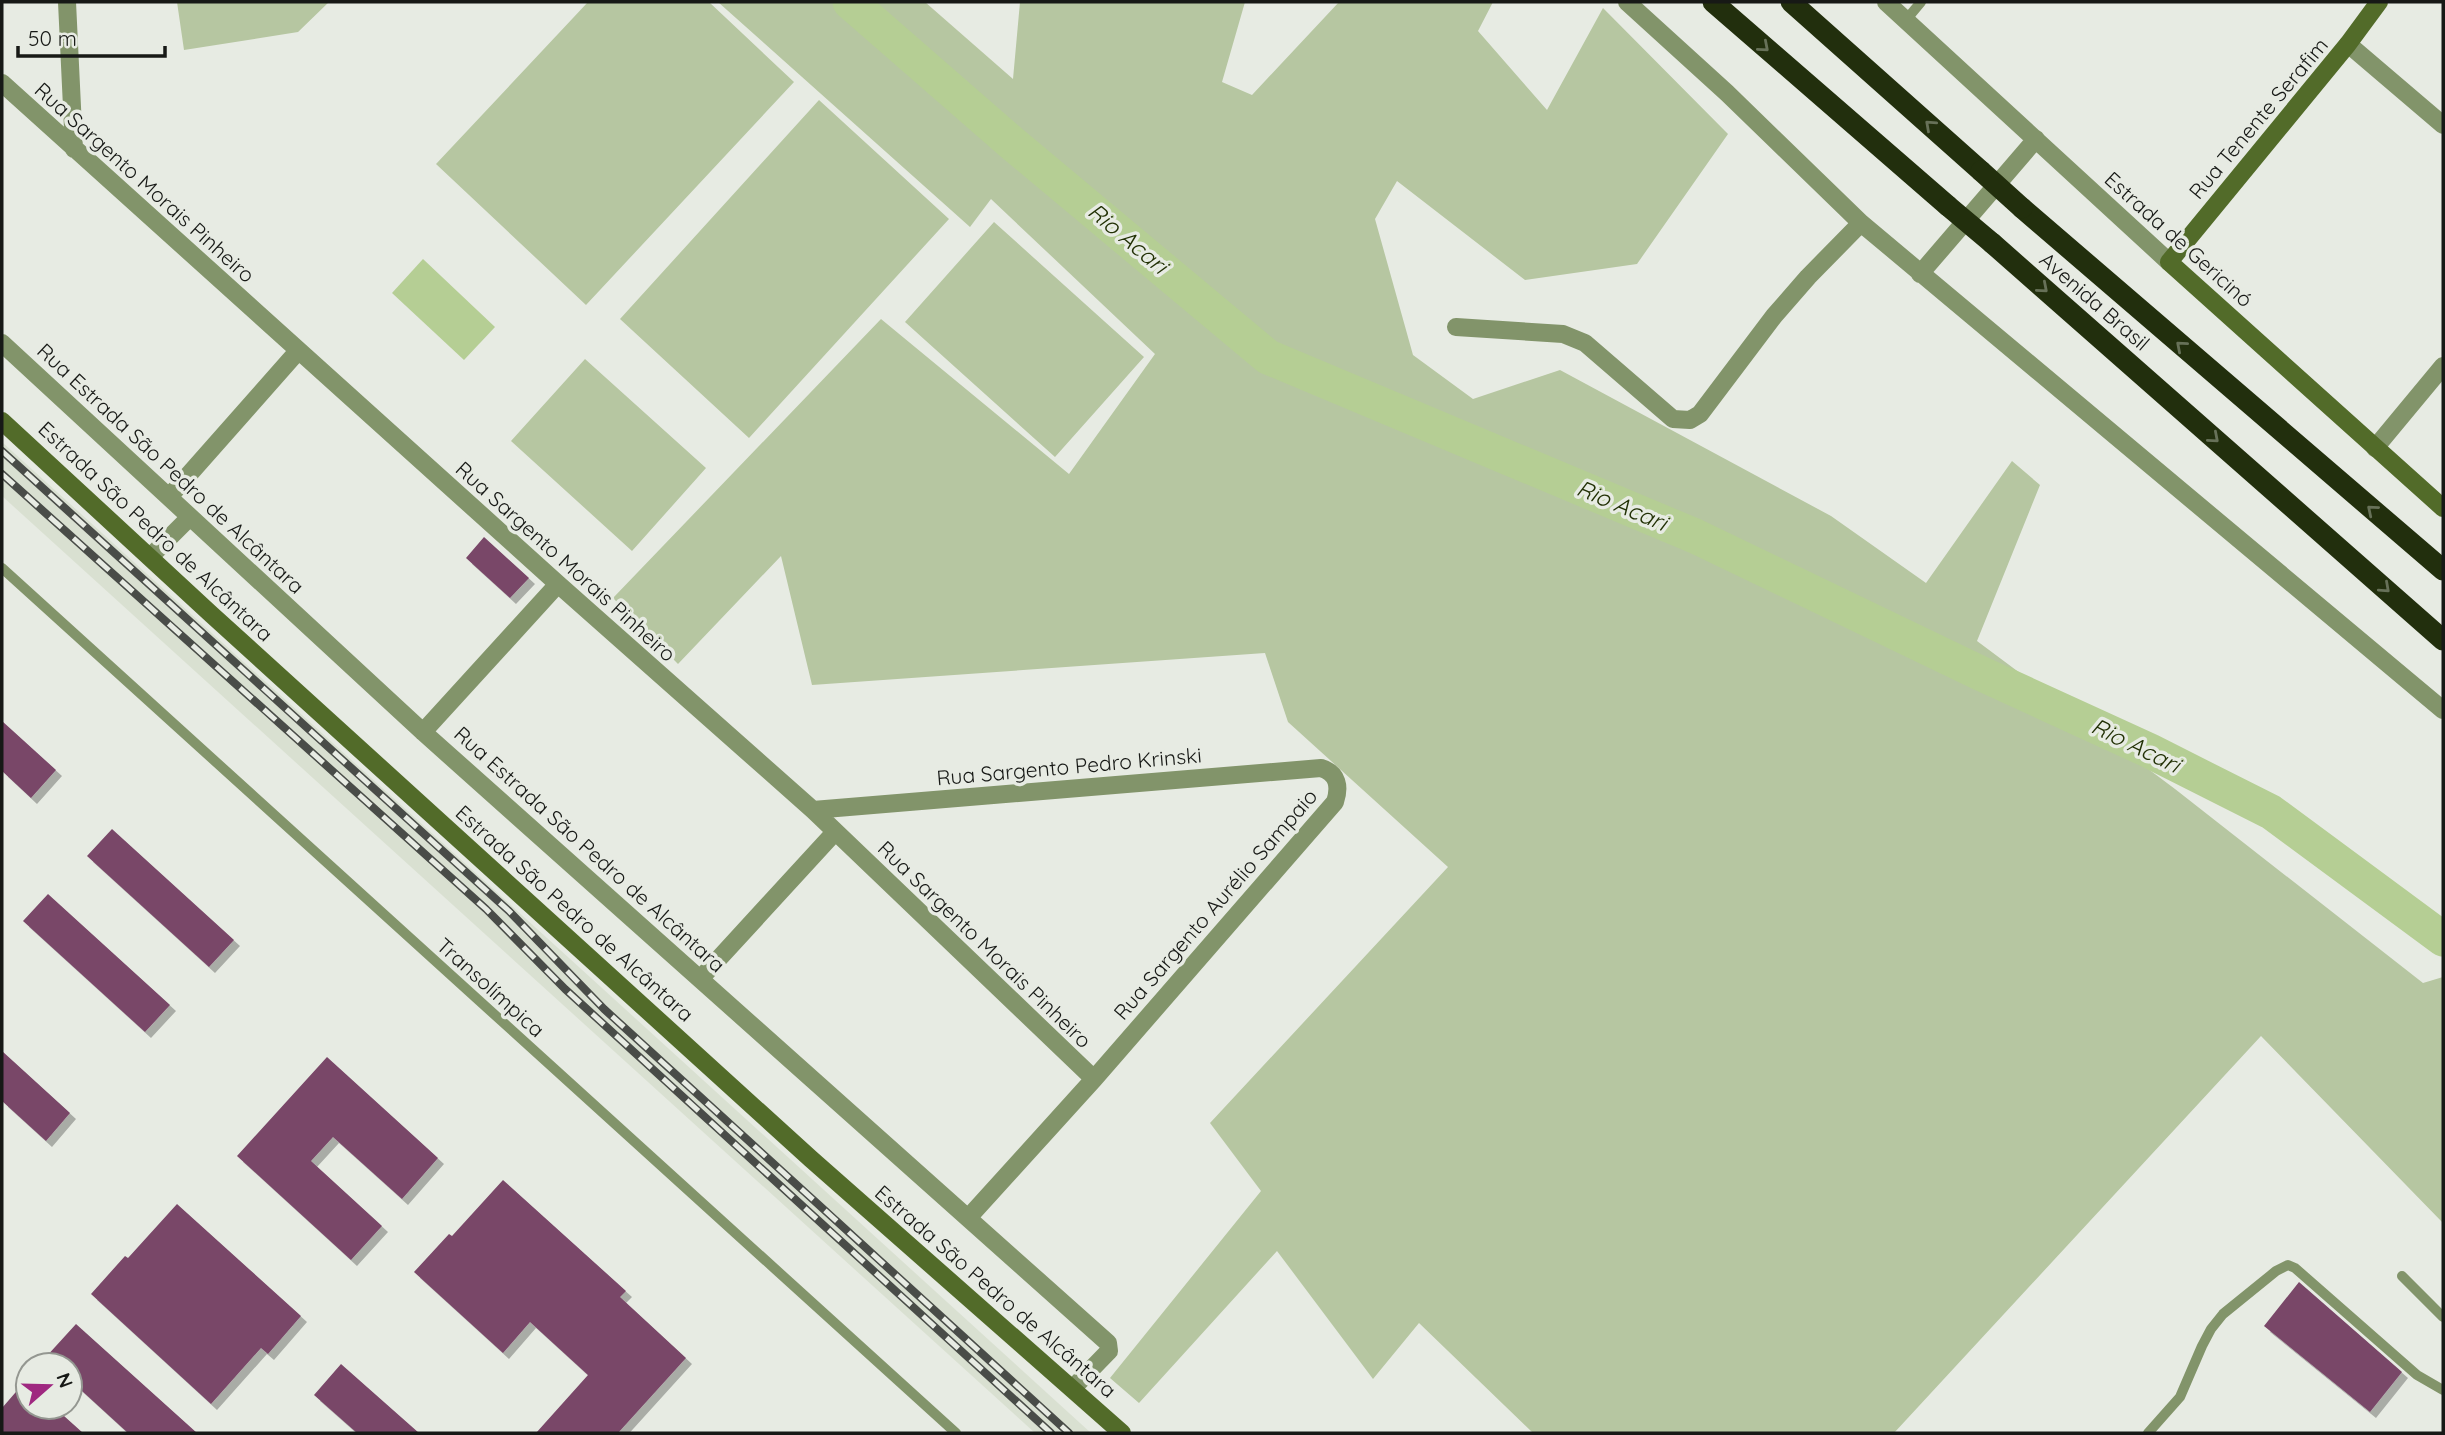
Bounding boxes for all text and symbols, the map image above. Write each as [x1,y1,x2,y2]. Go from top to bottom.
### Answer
scale bar [18,14,164,58]
text: 50 m [28,25,77,51]
street label: Rua Tenente Serafim [2183,32,2333,204]
one-way arrow [1756,39,1769,51]
street label: Rua Sargento Morais Pinheiro [30,76,260,288]
one-way arrow [1925,121,1938,134]
street label: Estrada de Gericinó [2100,166,2258,312]
water label: Rio Acari [1082,196,1176,282]
street label: Avenida Brasil [2035,246,2155,356]
one-way arrow [2035,280,2048,292]
street label: Rua Estrada São Pedro de Alcântara [32,338,310,598]
one-way arrow [2176,342,2189,354]
street label: Estrada São Pedro de Alcântara [34,416,278,646]
one-way arrow [2206,430,2219,442]
street label: Rua Sargento Morais Pinheiro [451,455,681,667]
water label: Rio Acari [1573,473,1674,538]
one-way arrow [2368,505,2380,518]
one-way arrow [2377,580,2390,592]
water label: Rio Acari [2087,711,2188,780]
street label: Rua Estrada São Pedro de Alcântara [449,721,731,977]
street label: Rua Sargento Pedro Krinski [935,741,1203,791]
street label: Rua Sargento Aurélio Sampaio [1108,783,1322,1025]
street label: Estrada São Pedro de Alcântara [451,800,699,1026]
street label: Rua Sargento Morais Pinheiro [873,835,1097,1053]
street label: Transolímpica [432,932,550,1042]
street label: Estrada São Pedro de Alcântara [870,1179,1122,1403]
north arrow [14,1351,84,1421]
text: N [51,1370,79,1391]

